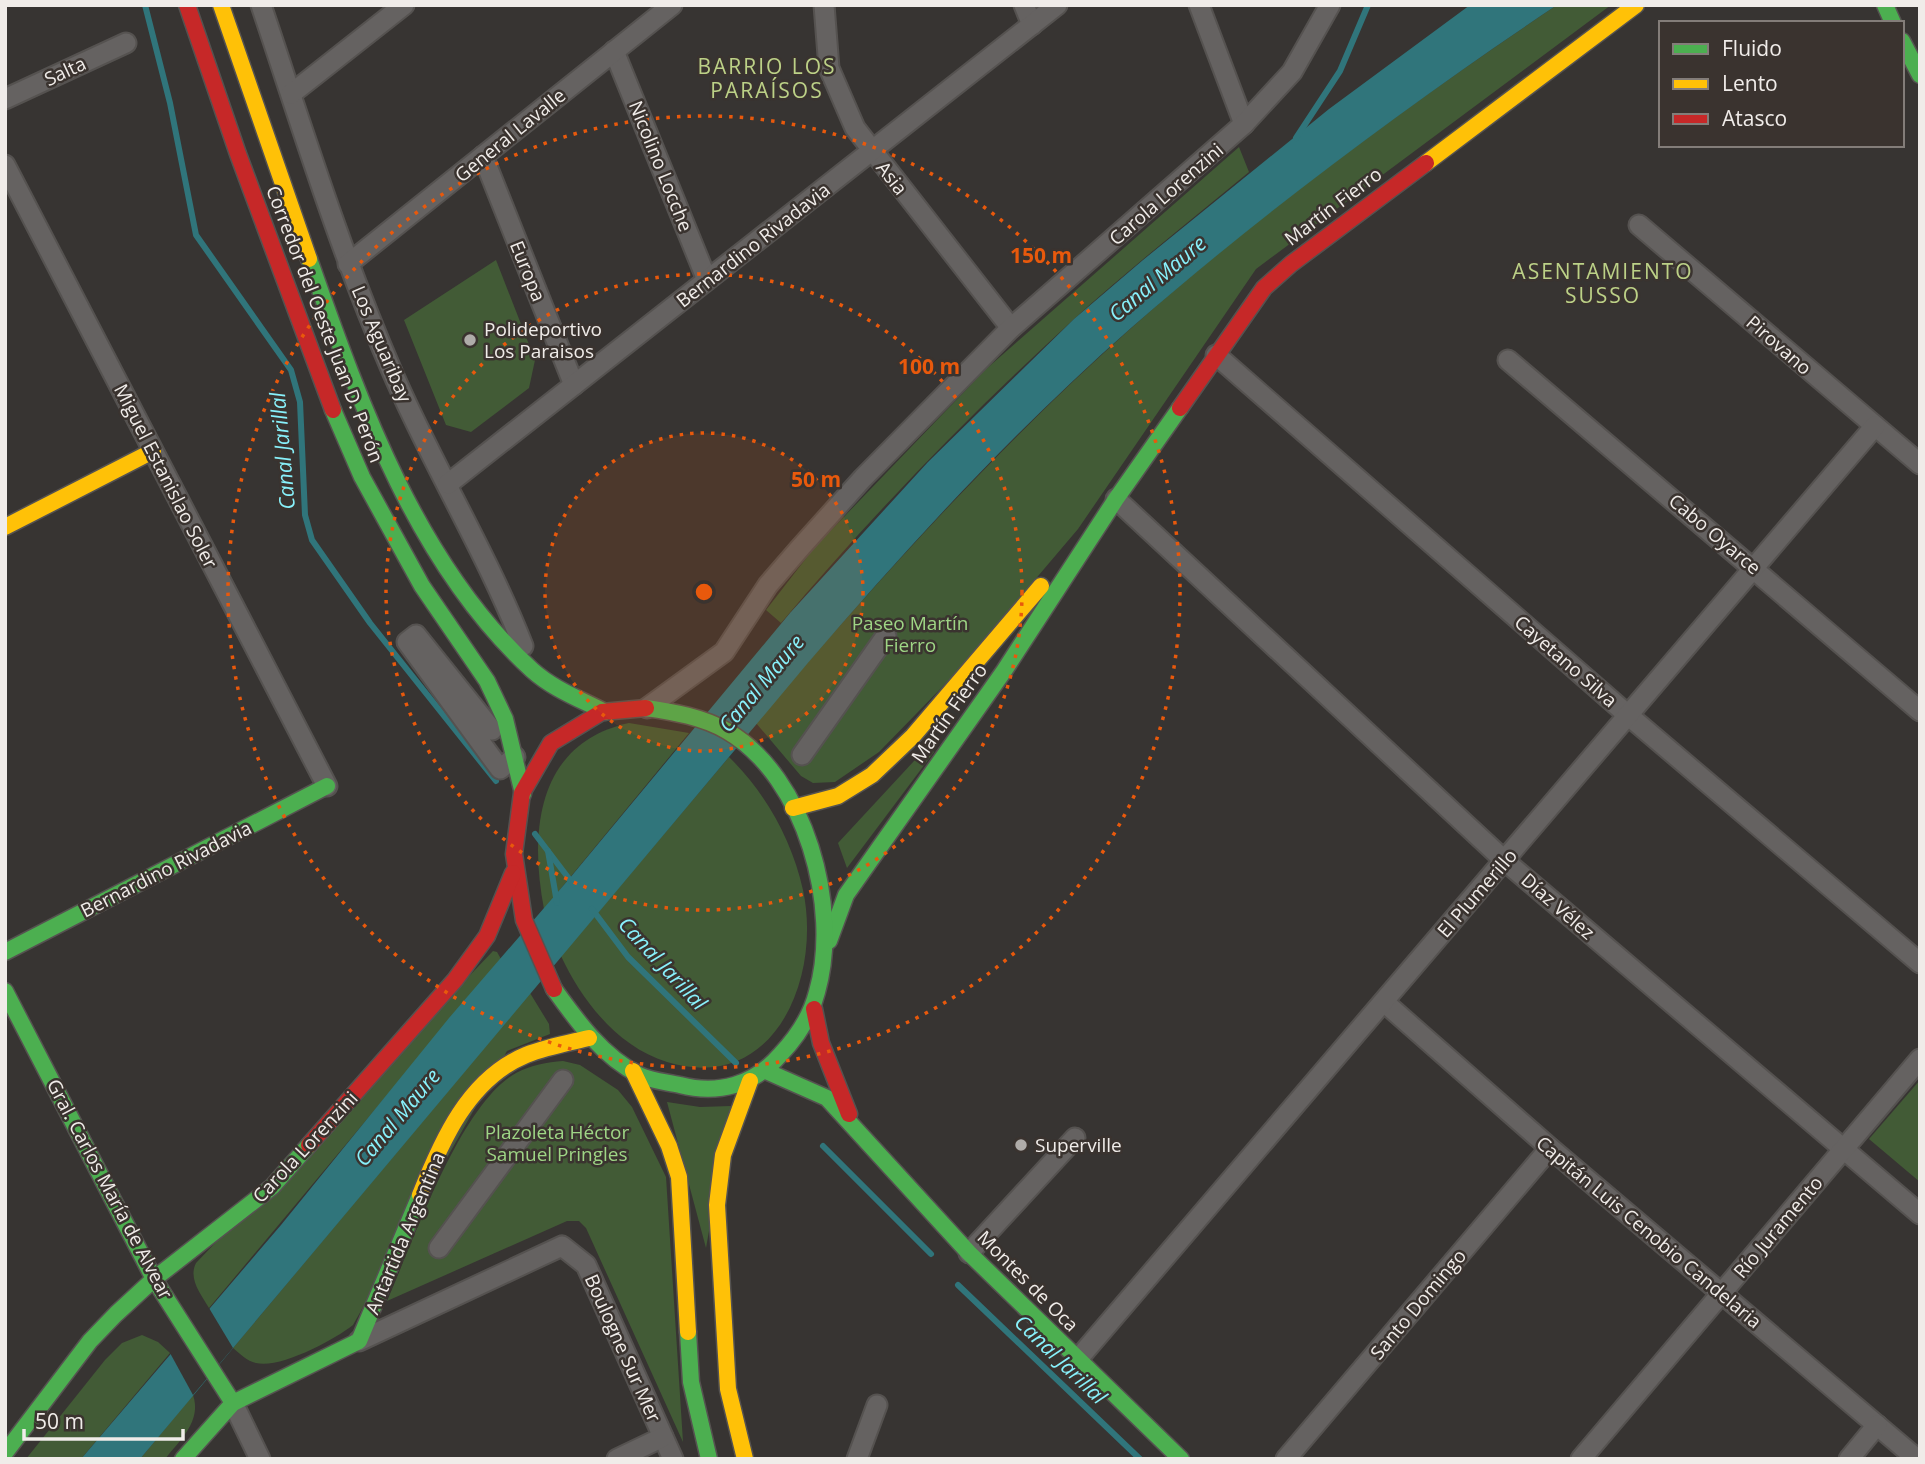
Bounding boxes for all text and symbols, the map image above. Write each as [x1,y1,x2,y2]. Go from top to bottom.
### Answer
legend [1659,21,1904,147]
text: Fluido [1722,34,1782,62]
street label: Salta [40,50,90,92]
district label: BARRIO LOS PARAÍSOS [697,52,837,104]
text: Lento [1722,69,1778,97]
street label: General Lavalle [449,82,571,188]
street label: Nicolino Locche [623,97,699,235]
text: Atasco [1722,104,1787,132]
street label: Carola Lorenzini [1103,137,1229,251]
street label: Asia [871,156,913,200]
street label: Martín Fierro [1279,161,1387,251]
street label: Bernardino Rivadavia [671,177,835,313]
street label: Corredor del Oeste Juan D. Perón [260,182,390,466]
water label: Canal Maure [1102,229,1212,327]
street label: Europa [504,237,552,305]
text: 150 m [1010,241,1072,269]
district label: ASENTAMIENTO SUSSO [1512,257,1694,309]
street label: Los Aguaribay [346,282,418,407]
street label: Pirovano [1741,309,1817,381]
place label: Polideportivo Los Paraisos [484,316,602,364]
marker: Polideportivo Los Paraisos [462,332,478,348]
text: 100 m [898,352,960,380]
street label: Miguel Estanislao Soler [108,379,224,573]
water label: Canal Jarillal [263,390,301,511]
text: 50 m [791,465,841,493]
street label: Cabo Oyarce [1663,488,1767,580]
centre of rings [692,580,716,604]
street label: Cayetano Silva [1509,609,1623,713]
park label: Paseo Martín Fierro [852,610,968,658]
water label: Canal Maure [712,628,810,738]
street label: Martín Fierro [905,658,993,768]
street label: Bernardino Rivadavia [76,815,256,923]
street label: El Plumerillo [1431,843,1523,943]
street label: Díaz Vélez [1516,867,1600,945]
water label: Canal Jarillal [613,910,714,1016]
water label: Canal Maure [348,1062,446,1172]
street label: Gral. Carlos María de Alvear [41,1074,179,1304]
street label: Carola Lorenzini [247,1086,363,1208]
park label: Plazoleta Héctor Samuel Pringles [485,1119,630,1167]
street label: Capitán Luis Cenobio Candelaria [1531,1130,1767,1334]
place label: Superville [1035,1132,1122,1158]
marker: Superville [1013,1137,1029,1153]
street label: Antartida Argentina [359,1148,451,1318]
street label: Río Juramento [1728,1170,1828,1284]
street label: Montes de Oca [972,1225,1084,1337]
street label: Santo Domingo [1364,1243,1472,1365]
street label: Boulogne Sur Mer [579,1270,667,1426]
water label: Canal Jarillal [1009,1308,1114,1410]
scale bar [24,1398,184,1442]
text: 50 m [35,1407,84,1435]

